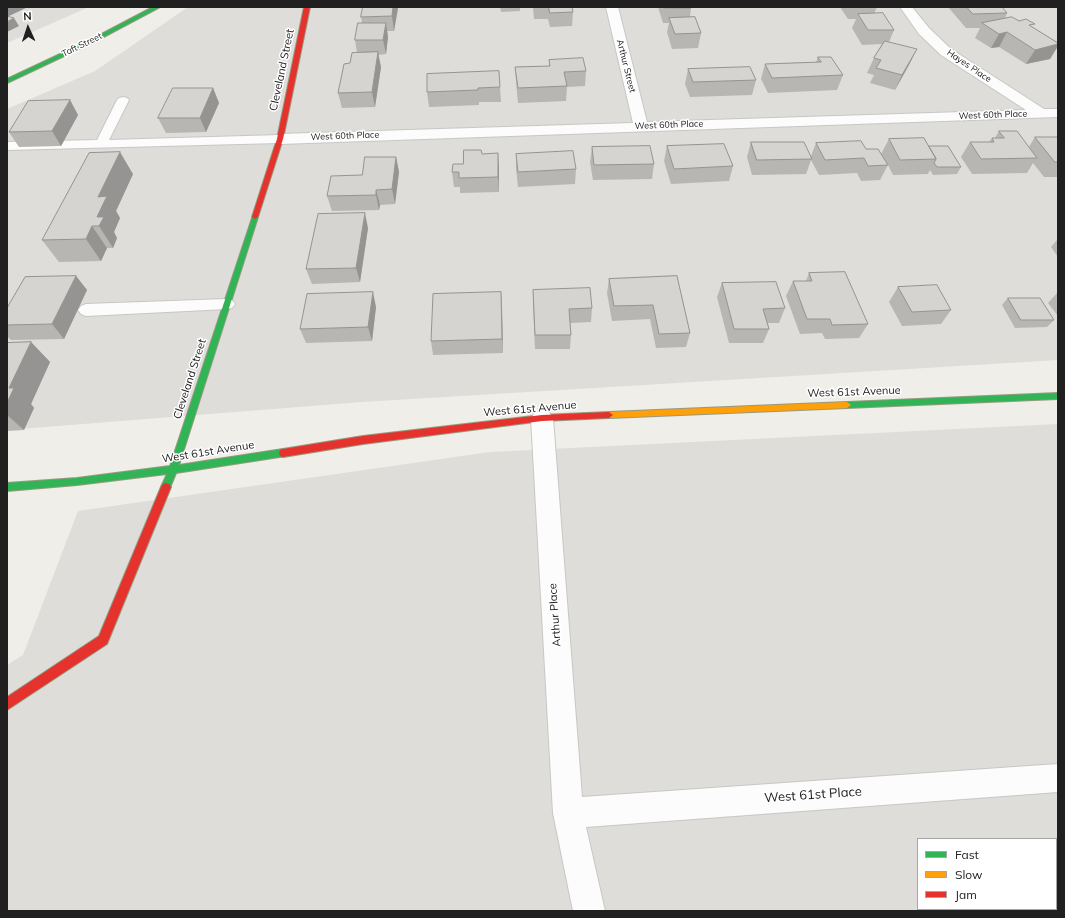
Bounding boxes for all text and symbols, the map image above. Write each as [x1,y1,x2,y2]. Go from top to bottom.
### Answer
north arrow [8,8,48,48]
text: N [23,9,32,23]
street label: Cleveland Street [267,28,297,112]
street label: Taft Street [60,31,104,59]
street label: Arthur Street [614,38,638,94]
street label: Hayes Place [945,47,993,85]
street label: West 60th Place [959,108,1027,122]
street label: West 60th Place [635,118,703,132]
street label: West 60th Place [311,129,379,143]
street label: Cleveland Street [171,337,209,421]
street label: West 61st Avenue [807,384,901,400]
street label: West 61st Avenue [483,398,577,420]
street label: West 61st Avenue [161,438,255,466]
street label: Arthur Place [546,583,564,647]
street label: West 61st Place [764,784,862,806]
legend [917,838,1057,910]
text: Fast [955,847,979,862]
text: Slow [955,867,983,882]
text: Jam [955,887,977,902]

